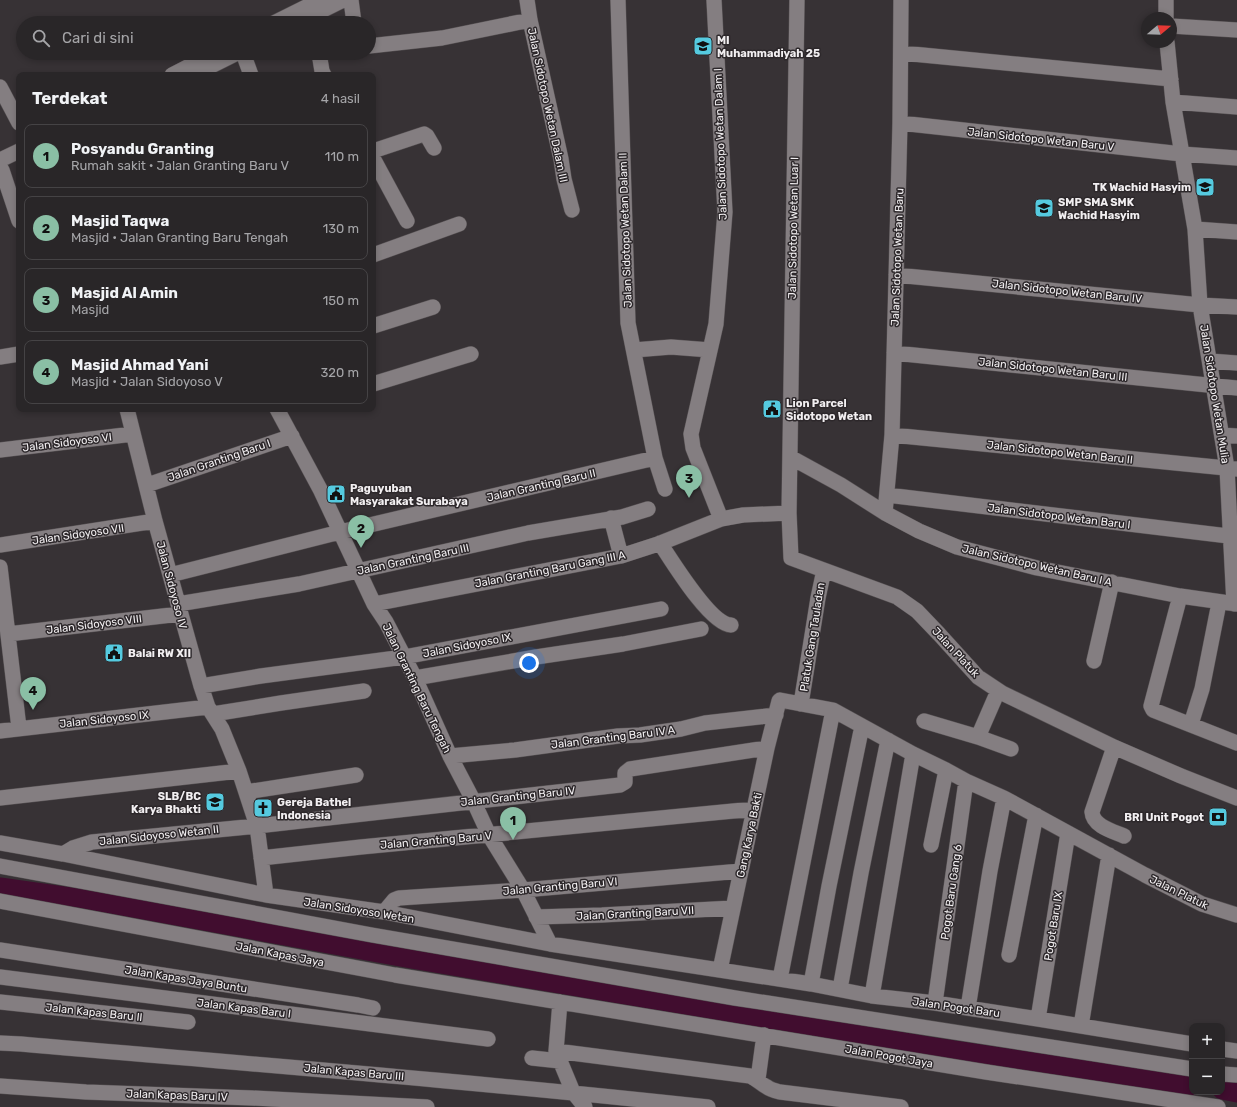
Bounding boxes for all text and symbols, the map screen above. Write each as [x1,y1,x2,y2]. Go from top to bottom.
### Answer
north arrow [1141,12,1177,48]
search box [16,16,376,60]
icon: search [30,27,52,49]
street label: Jalan Sidotopo Wetan Dalam III [525,27,570,184]
text: Cari di sini [62,29,134,47]
place label: MI Muhammadiyah 25 [717,34,820,60]
school or university icon: MI Muhammadiyah 25 [692,35,714,57]
street label: Jalan Sidotopo Wetan Dalam I [711,68,730,220]
text: Terdekat [32,88,107,108]
text: 4 hasil [321,91,360,106]
street label: Jalan Sidotopo Wetan Baru V [967,125,1115,154]
text: Posyandu Granting [71,140,214,158]
text: 1 [43,149,49,164]
text: 110 m [325,149,359,164]
street label: Jalan Sidotopo Wetan Dalam II [616,152,635,308]
street label: Jalan Sidotopo Wetan Luar I [786,157,801,299]
text: Rumah sakit · Jalan Granting Baru V [71,158,289,173]
school or university icon: TK Wachid Hasyim [1194,176,1216,198]
place label: TK Wachid Hasyim [1093,181,1191,194]
street label: Jalan Sidotopo Wetan Baru [889,188,906,326]
place label: SMP SMA SMK Wachid Hasyim [1058,196,1140,222]
school or university icon: SMP SMA SMK Wachid Hasyim [1033,197,1055,219]
text: Masjid Taqwa [71,212,169,230]
text: 2 [42,221,50,236]
text: 130 m [323,221,359,236]
text: Masjid · Jalan Granting Baru Tengah [71,230,288,245]
street label: Jalan Sidotopo Wetan Baru IV [991,277,1143,306]
text: Masjid Al Amin [71,284,178,302]
text: 3 [42,293,50,308]
text: 150 m [323,293,359,308]
text: Masjid [71,302,109,317]
street label: Jalan Sidotopo Wetan Mulia [1197,324,1232,465]
street label: Jalan Sidotopo Wetan Baru III [978,355,1128,384]
text: Masjid Ahmad Yani [71,356,209,374]
text: 4 [42,365,50,380]
text: 320 m [321,365,359,380]
text: Masjid · Jalan Sidoyoso V [71,374,223,389]
place label: Lion Parcel Sidotopo Wetan [786,397,872,423]
public building icon: Lion Parcel Sidotopo Wetan [761,398,783,420]
street label: Jalan Sidoyoso VI [22,431,113,454]
street label: Jalan Granting Baru I [166,437,272,484]
street label: Jalan Sidotopo Wetan Baru II [986,438,1134,467]
pin: 3 [676,465,702,498]
street label: Jalan Granting Baru II [485,467,597,504]
place label: Paguyuban Masyarakat Surabaya [350,482,468,508]
public building icon: Paguyuban Masyarakat Surabaya [325,483,347,505]
street label: Jalan Sidotopo Wetan Baru I [987,501,1131,532]
pin: 2 [348,515,374,548]
street label: Jalan Sidoyoso VII [31,522,125,547]
street label: Jalan Sidoyoso IV [154,540,189,630]
street label: Jalan Granting Baru III [356,541,470,578]
street label: Jalan Sidotopo Wetan Baru I A [961,542,1114,589]
street label: Jalan Granting Baru Gang III A [474,548,627,591]
street label: Platuk Gang Tauladan [797,582,828,693]
street label: Jalan Sidoyoso VIII [46,612,142,637]
street label: Jalan Granting Baru Tengah [380,621,454,755]
street label: Jalan Platuk [929,625,982,680]
street label: Jalan Sidoyoso IX [422,631,513,660]
public building icon: Balai RW XII [103,642,125,664]
place label: Balai RW XII [128,647,191,660]
your location [519,653,539,673]
pin: 4 [20,677,46,710]
street label: Jalan Sidoyoso IX [59,708,150,731]
street label: Jalan Granting Baru IV A [550,723,676,752]
street label: Jalan Granting Baru IV [460,784,576,809]
place label: SLB/BC Karya Bhakti [131,790,201,816]
school or university icon: SLB/BC Karya Bhakti [204,791,226,813]
street label: Gang Karya Bakti [734,791,765,879]
place label: Gereja Bathel Indonesia [277,796,351,822]
church icon: Gereja Bathel Indonesia [252,797,274,819]
bank icon: BRI Unit Pogot [1207,806,1229,828]
pin: 1 [500,807,526,840]
place label: BRI Unit Pogot [1124,811,1204,824]
street label: Jalan Sidoyoso Wetan II [99,823,220,848]
street label: Jalan Granting Baru V [380,829,492,852]
street label: Pogot Baru Gang 6 [938,843,965,941]
street label: Jalan Platuk [1147,873,1210,912]
street label: Jalan Granting Baru VI [502,875,618,898]
street label: Pogot Baru IX [1042,890,1065,962]
street label: Jalan Sidoyoso Wetan [303,895,415,926]
street label: Jalan Granting Baru VII [576,904,694,923]
street label: Jalan Kapas Jaya [235,940,325,969]
street label: Jalan Kapas Jaya Buntu [124,963,248,996]
street label: Jalan Pogot Baru [911,995,1001,1020]
street label: Jalan Kapas Baru I [196,996,292,1021]
street label: Jalan Kapas Baru II [45,1001,143,1024]
map controls [1189,1023,1225,1095]
button: + [1189,1023,1225,1059]
street label: Jalan Pogot Jaya [844,1042,934,1071]
button: − [1189,1059,1225,1095]
street label: Jalan Kapas Baru III [303,1062,405,1083]
street label: Jalan Kapas Baru IV [126,1087,228,1104]

